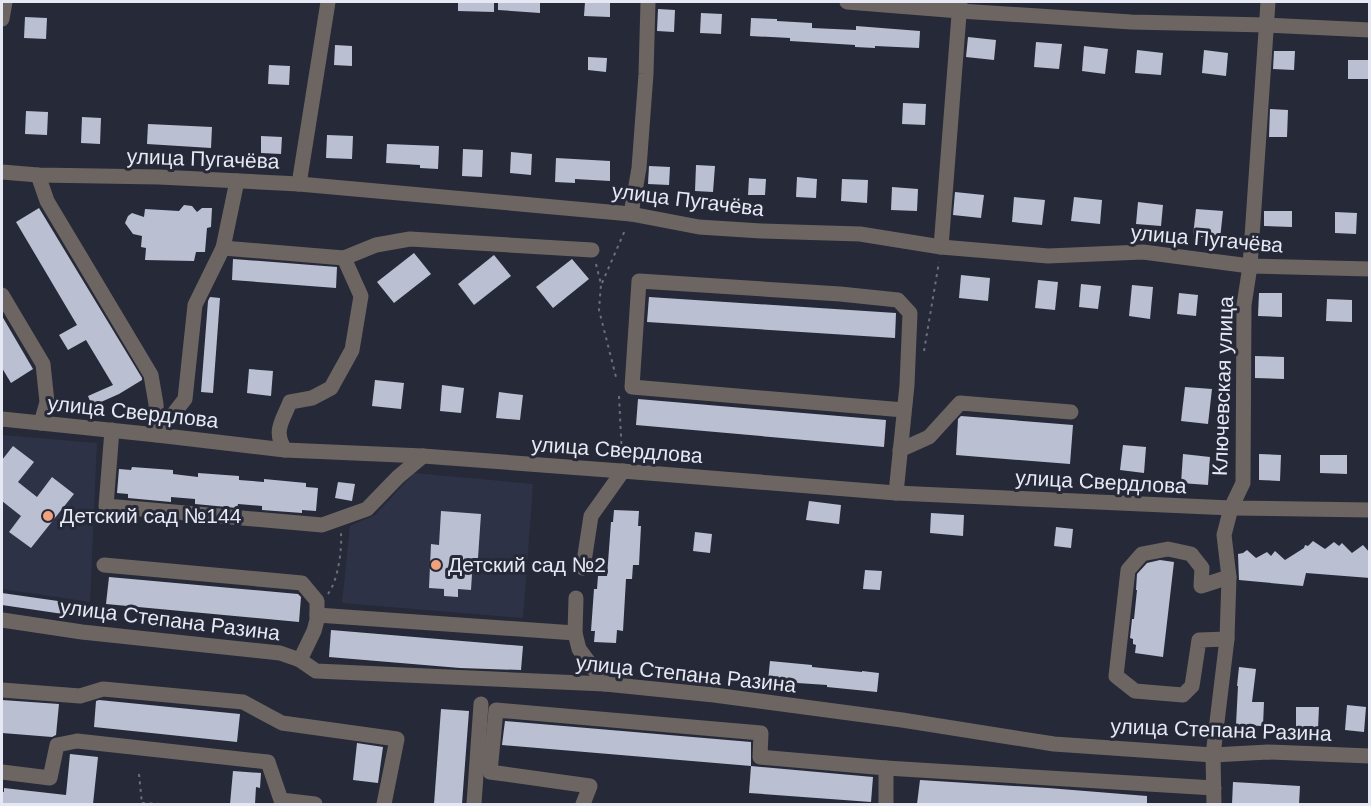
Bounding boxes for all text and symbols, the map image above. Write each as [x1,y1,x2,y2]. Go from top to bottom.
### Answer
street label: улица Пугачёва [126,144,280,173]
street label: улица Пугачёва [611,179,766,220]
street label: улица Пугачёва [1130,220,1284,257]
street label: Ключевская улица [1208,295,1237,476]
street label: улица Свердлова [47,391,220,432]
street label: улица Свердлова [531,432,704,467]
street label: улица Свердлова [1015,466,1188,497]
place label: Детский сад №144 [60,504,242,527]
marker: Детский сад №144 [41,509,55,523]
place label: Детский сад №2 [448,553,606,576]
marker: Детский сад №2 [429,558,443,572]
street label: улица Степана Разина [59,595,282,644]
street label: улица Степана Разина [575,650,798,697]
street label: улица Степана Разина [1110,714,1332,745]

